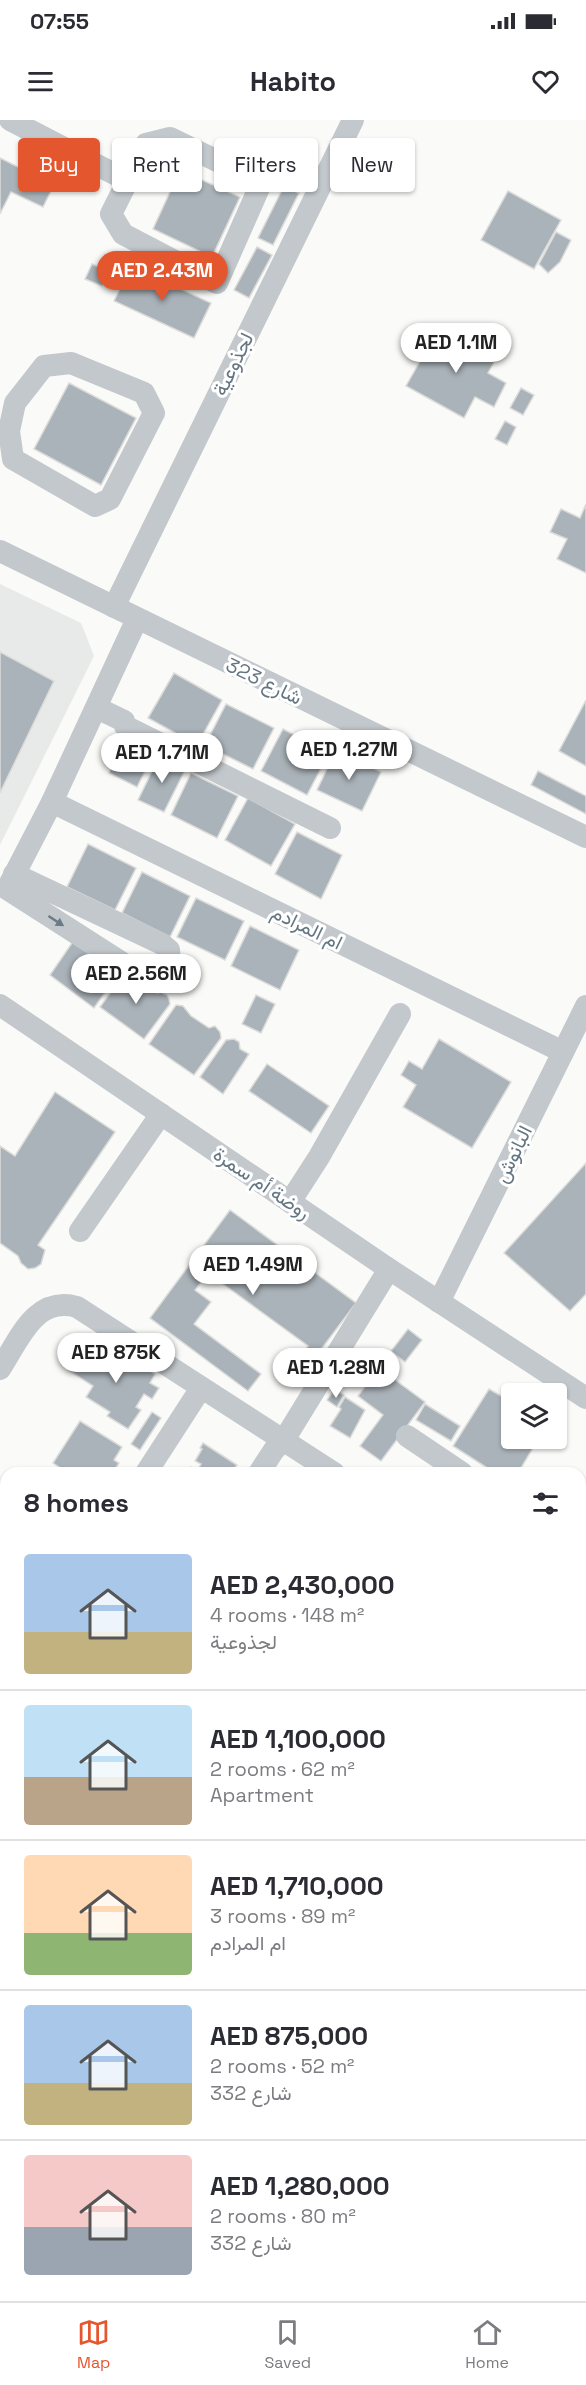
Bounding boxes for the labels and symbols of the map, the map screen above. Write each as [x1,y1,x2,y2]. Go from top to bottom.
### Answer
pin: AED 2.43M [93,251,231,302]
pin: AED 1.1M [394,323,518,374]
street label: لجذوعية [207,328,259,400]
street label: شارع 323 [221,651,306,711]
pin: AED 1.27M [280,730,418,781]
pin: AED 1.71M [93,733,231,784]
street label: ام المرادم [267,899,347,955]
one-way arrow [48,915,64,926]
pin: AED 2.56M [67,954,205,1005]
street label: البانوش [488,1121,538,1187]
street label: روضة أم سمرة [208,1141,316,1225]
pin: AED 1.49M [184,1245,322,1296]
pin: AED 875K [54,1333,178,1384]
pin: AED 1.28M [267,1348,405,1399]

